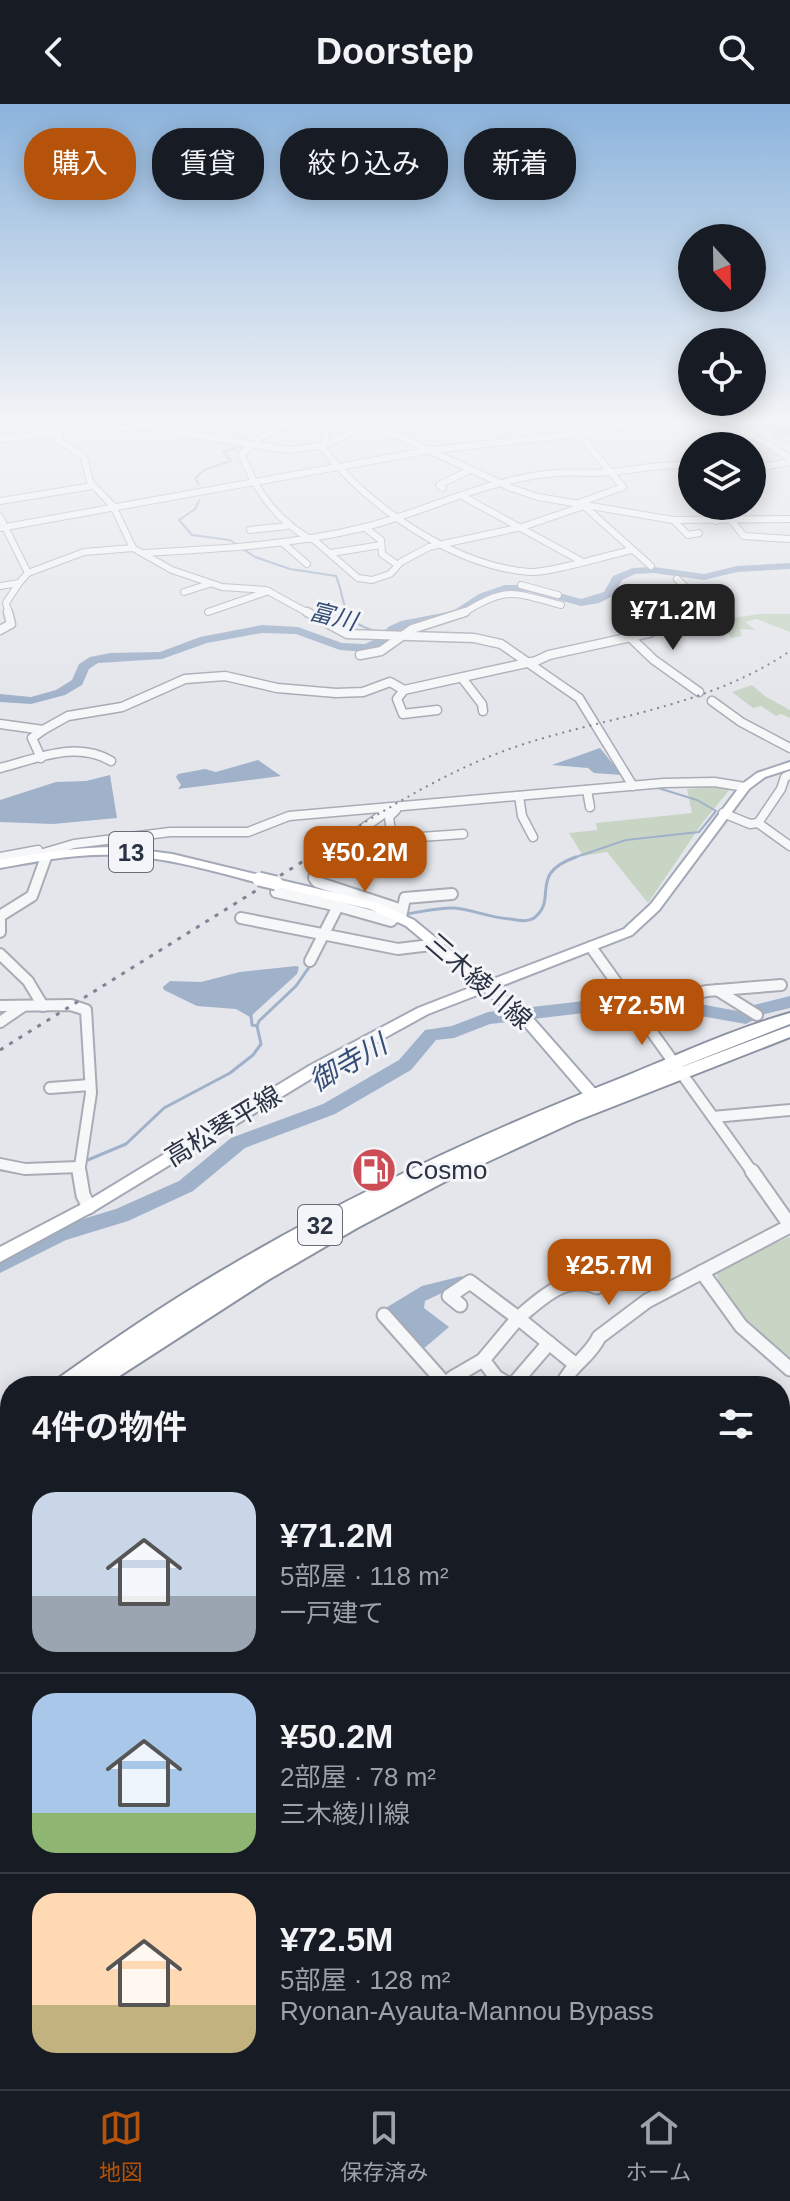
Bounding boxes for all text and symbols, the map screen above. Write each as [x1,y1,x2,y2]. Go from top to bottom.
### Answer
icon: back [32,30,76,74]
icon: search [714,30,758,74]
text: Doorstep [316,31,474,72]
chip: 購入 [24,128,136,200]
chip: 賃貸 [152,128,264,200]
chip: 絞り込み [280,128,448,200]
chip: 新着 [464,128,576,200]
north arrow [678,224,766,312]
map controls [678,224,766,520]
button: locate [678,328,766,416]
button: layers [678,432,766,520]
pin: ¥71.2M [608,584,738,652]
text: ¥71.2M [630,595,716,625]
water label: 富川 [306,597,362,636]
pin: ¥50.2M [300,826,430,894]
road number: 13 [109,832,153,872]
text: ¥50.2M [322,837,408,867]
street label: 三木綾川線 [420,927,538,1035]
pin: ¥72.5M [577,979,707,1047]
text: ¥72.5M [599,990,685,1020]
water label: 御寺川 [304,1027,395,1097]
street label: 高松琴平線 [160,1080,286,1172]
fuel station icon: Cosmo [350,1146,398,1194]
place label: Cosmo [405,1155,487,1185]
road number: 32 [298,1205,342,1245]
pin: ¥25.7M [544,1239,674,1307]
text: ¥25.7M [566,1250,652,1280]
icon: filters [714,1402,758,1446]
text: 4件の物件 [32,1408,187,1446]
text: ¥71.2M [280,1516,393,1554]
icon: home [96,1524,192,1620]
text: 5部屋 · 118 m² [280,1561,449,1591]
text: 一戸建て [280,1598,384,1628]
text: ¥50.2M [280,1717,393,1755]
icon: home [96,1725,192,1821]
text: 2部屋 · 78 m² [280,1762,436,1792]
text: 三木綾川線 [280,1799,410,1829]
text: ¥72.5M [280,1920,393,1958]
icon: home [96,1925,192,2021]
text: 5部屋 · 128 m² [280,1965,451,1995]
text: Ryonan-Ayauta-Mannou Bypass [280,1996,654,2026]
tab: 地図 [99,2106,143,2186]
tab: 保存済み [340,2106,428,2186]
tab: ホーム [626,2106,691,2186]

